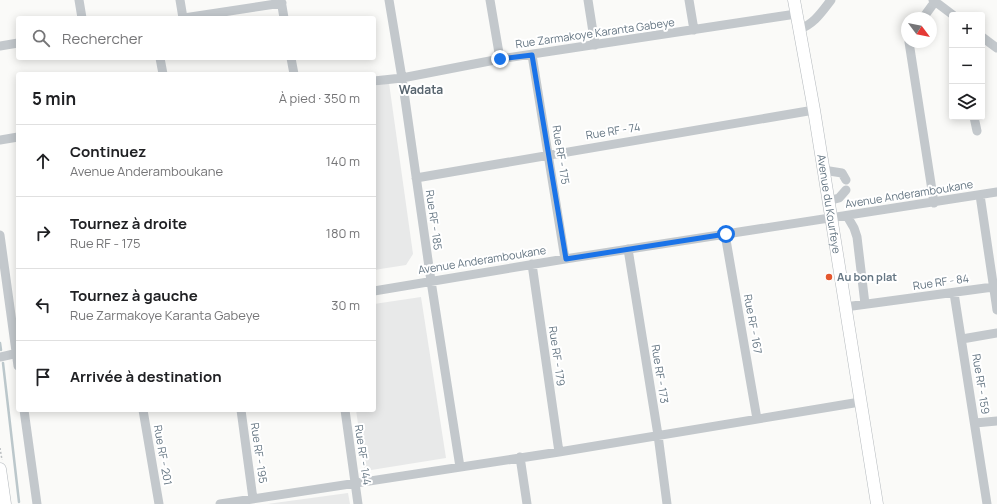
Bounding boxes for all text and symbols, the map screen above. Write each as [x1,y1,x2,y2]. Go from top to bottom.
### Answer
north arrow [901,12,937,48]
map controls [949,12,985,120]
button: + [949,12,985,48]
street label: Rue Zarmakoye Karanta Gabeye [514,14,676,51]
search box [16,16,376,60]
icon: search [30,27,52,49]
text: Rechercher [62,28,143,49]
button: − [949,48,985,84]
route end [491,50,509,68]
district label: Wadata [399,81,443,98]
button: layers [949,84,985,120]
text: 5 min [32,87,76,110]
text: À pied · 350 m [279,89,360,107]
street label: Rue RF - 74 [585,119,641,142]
street label: Rue RF - 175 [549,124,574,186]
text: Continuez [70,141,146,162]
icon: ahead [32,150,54,172]
text: 140 m [326,152,360,170]
street label: Avenue du Kourfeye [814,153,845,255]
text: Avenue Anderamboukane [70,162,223,180]
street label: Avenue Anderamboukane [844,176,975,211]
street label: Rue RF - 185 [423,189,446,251]
text: Tournez à droite [70,213,187,234]
icon: right [32,222,54,244]
text: 180 m [326,224,360,242]
route start [717,225,735,243]
text: Rue RF - 175 [70,234,141,252]
street label: Avenue Anderamboukane [417,242,548,277]
place label: Au bon plat [837,269,897,284]
street label: Rue RF - 84 [912,270,970,293]
marker: Au bon plat [824,272,834,282]
text: Tournez à gauche [70,285,198,306]
street label: Rue RF - 167 [741,293,766,355]
icon: left [32,294,54,316]
text: 30 m [331,296,360,314]
text: Rue Zarmakoye Karanta Gabeye [70,306,260,324]
street label: Rue RF - 179 [546,325,569,387]
street label: Rue RF - 173 [648,343,673,404]
street label: Rue RF - 159 [969,353,994,415]
icon: arrive [32,366,54,388]
text: Arrivée à destination [70,366,222,387]
street label: Rue RF - 195 [248,422,271,484]
street label: Rue RF - 201 [151,424,176,486]
street label: Rue RF - 144 [352,424,375,486]

